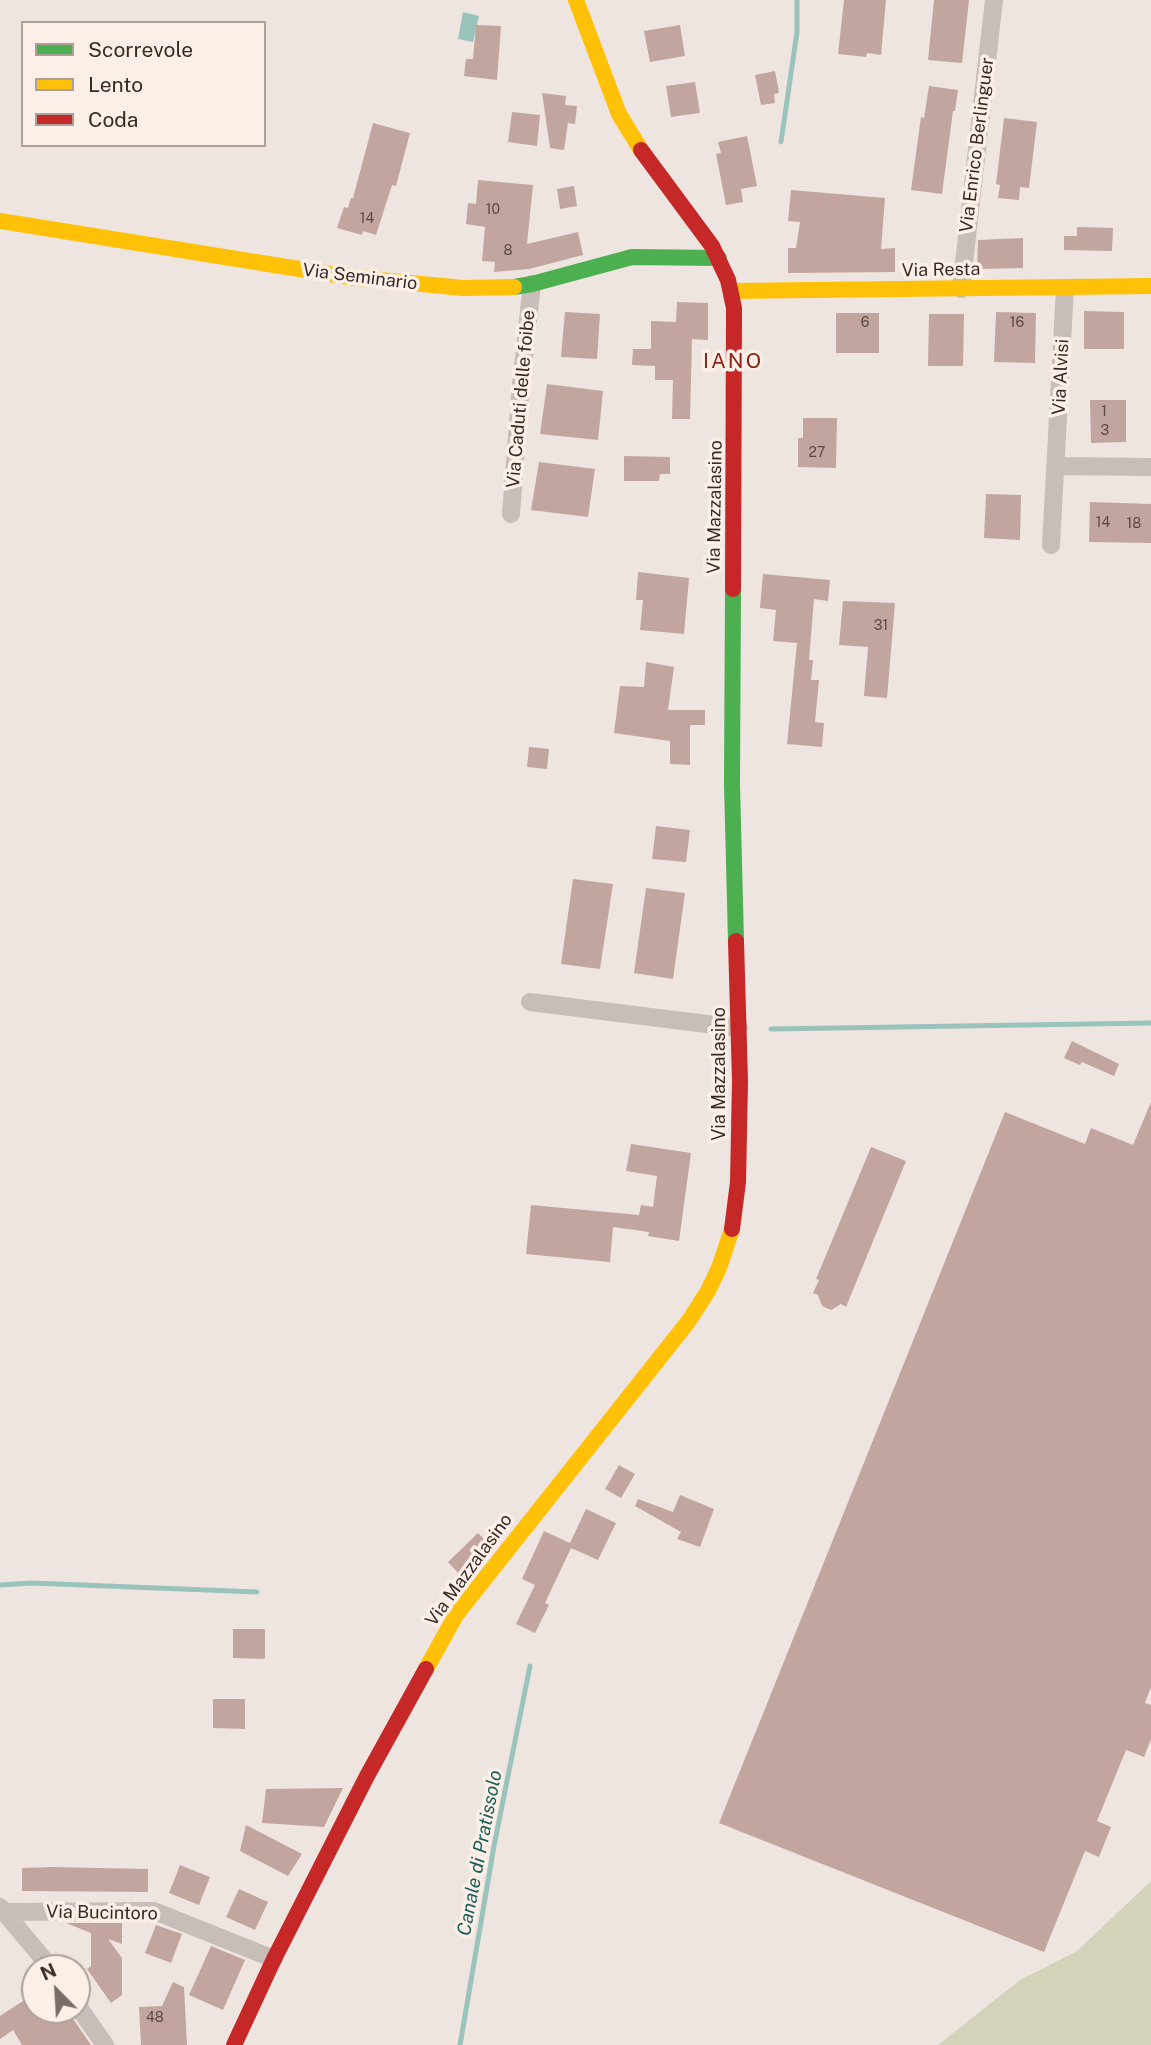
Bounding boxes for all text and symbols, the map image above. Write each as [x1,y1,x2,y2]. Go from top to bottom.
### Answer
legend [21,21,266,147]
text: Scorrevole [88,37,193,62]
street label: Via Enrico Berlinguer [956,56,998,234]
text: Lento [88,72,143,97]
text: Coda [88,107,138,132]
house number: 10 [486,202,500,218]
house number: 14 [360,211,374,227]
house number: 8 [503,243,513,259]
street label: Via Seminario [301,259,419,295]
street label: Via Resta [901,259,981,281]
street label: Via Caduti delle foibe [502,309,540,489]
house number: 6 [861,315,869,331]
house number: 16 [1010,315,1024,331]
street label: Via Alvisi [1048,339,1074,415]
district label: IANO [703,349,763,375]
house number: 1 [1101,404,1107,420]
house number: 3 [1101,423,1109,439]
street label: Via Mazzalasino [703,440,727,574]
house number: 27 [809,445,825,461]
house number: 14 [1096,515,1110,531]
house number: 18 [1127,516,1141,532]
house number: 31 [874,618,888,634]
street label: Via Mazzalasino [708,1007,730,1141]
street label: Via Mazzalasino [421,1510,517,1630]
water label: Canale di Pratissolo [453,1768,507,1938]
street label: Via Bucintoro [46,1901,158,1925]
north arrow [21,1954,91,2024]
text: N [37,1959,60,1985]
house number: 48 [146,2010,164,2026]

